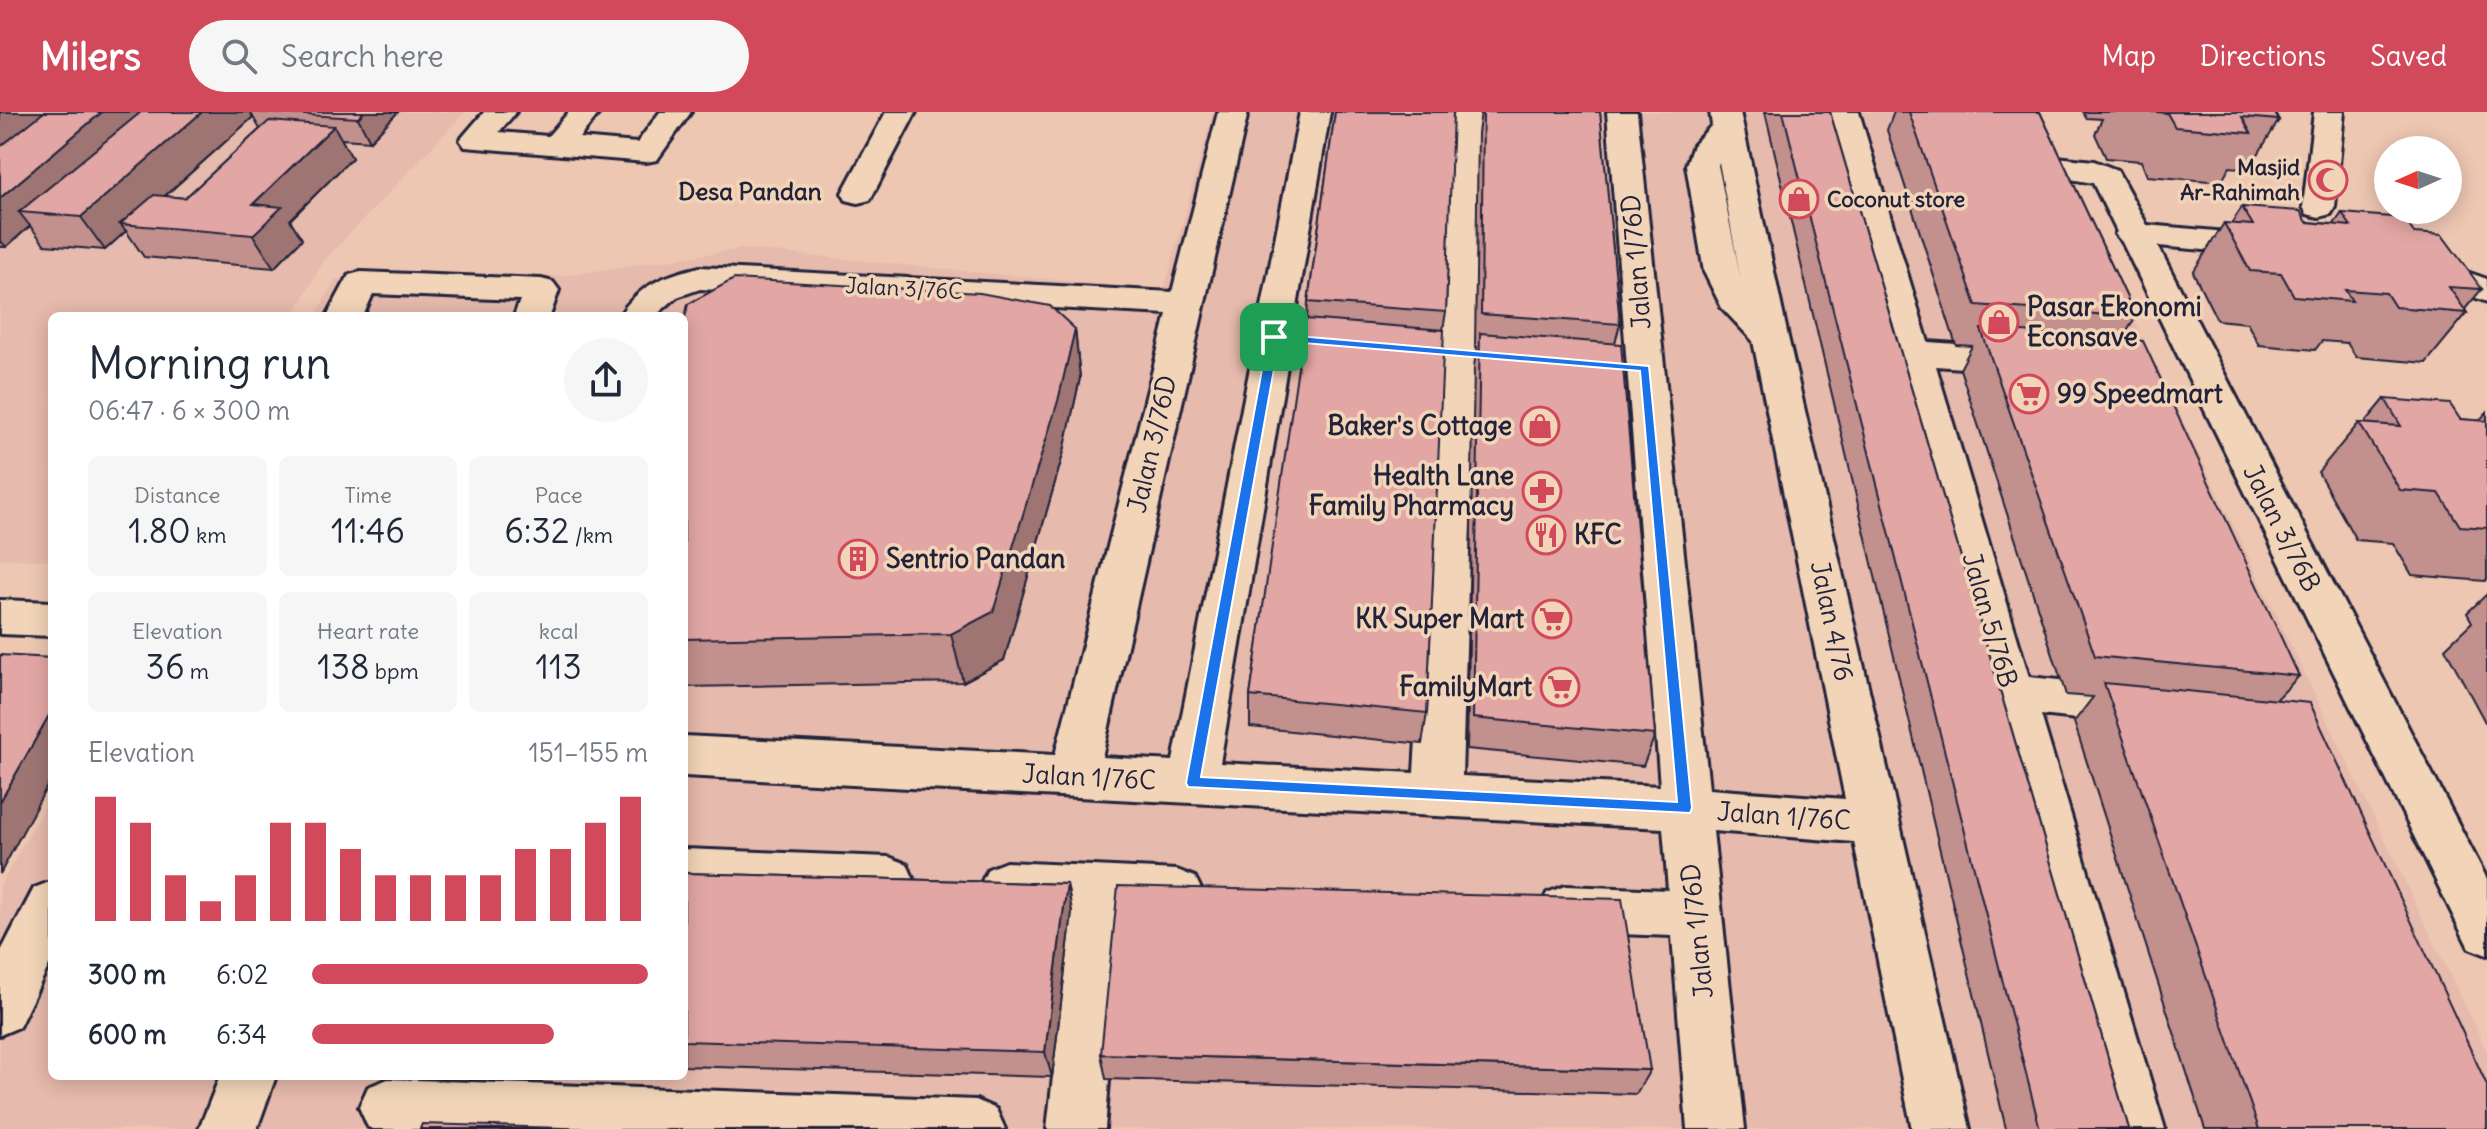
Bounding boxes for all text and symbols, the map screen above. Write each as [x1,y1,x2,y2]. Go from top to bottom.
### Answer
search box [189,20,749,92]
text: Milers [40,33,141,80]
icon: search [217,34,261,78]
text: Search here [281,37,444,75]
text: Map [2101,38,2156,74]
text: Directions [2200,38,2326,74]
text: Saved [2370,38,2447,74]
north arrow [2374,136,2462,224]
map controls [2374,136,2462,224]
place label: Masjid Ar-Rahimah [2180,153,2300,206]
mosque icon: Masjid Ar-Rahimah [2307,159,2349,201]
district label: Desa Pandan [678,176,822,206]
shop icon: Coconut store [1778,178,1820,220]
place label: Coconut store [1827,185,1965,213]
street label: Jalan 1/76D [1613,193,1658,331]
street label: Jalan 3/76C [845,271,963,305]
place label: Pasar Ekonomi Econsave [2027,290,2202,353]
shop icon: Pasar Ekonomi Econsave [1978,301,2020,343]
pin [1240,303,1308,371]
icon: arrive [1252,315,1296,359]
text: Morning run [88,336,331,391]
button: share [564,338,648,422]
street label: Jalan 3/76D [1120,372,1183,516]
supermarket icon: 99 Speedmart [2008,373,2050,415]
place label: 99 Speedmart [2057,377,2223,410]
text: 06:47 · 6 × 300 m [88,394,290,427]
shop icon: Baker's Cottage [1519,405,1561,447]
place label: Baker's Cottage [1327,409,1512,442]
place label: Health Lane Family Pharmacy [1309,459,1514,522]
street label: Jalan 3/76B [2236,459,2329,597]
pharmacy icon: Health Lane Family Pharmacy [1521,470,1563,512]
text: Distance [134,481,220,509]
text: Time [344,481,392,509]
text: Pace [535,481,583,509]
text: 1.80 [128,509,191,552]
text: 11:46 [331,509,405,552]
text: 6:32 [504,509,569,552]
restaurant icon: KFC [1525,514,1567,556]
place label: KFC [1574,518,1622,551]
text: km [191,521,226,549]
text: /km [569,521,613,549]
building icon: Sentrio Pandan [837,538,879,580]
place label: Sentrio Pandan [886,542,1065,575]
street label: Jalan 5/76B [1955,549,2025,691]
street label: Jalan 4/76 [1804,558,1861,684]
supermarket icon: KK Super Mart [1531,598,1573,640]
place label: KK Super Mart [1355,602,1524,635]
text: Elevation [132,617,222,645]
text: Heart rate [317,617,419,645]
text: kcal [539,617,578,645]
text: 36 [146,645,185,688]
text: 138 [317,645,370,688]
text: 113 [536,645,582,688]
text: m [185,657,209,685]
text: bpm [370,657,419,685]
supermarket icon: FamilyMart [1539,666,1581,708]
place label: FamilyMart [1399,670,1532,703]
text: Elevation [88,736,195,769]
text: 151–155 m [528,736,648,769]
street label: Jalan 1/76C [1021,757,1157,796]
street label: Jalan 1/76C [1716,794,1852,837]
street label: Jalan 1/76D [1673,862,1720,1000]
text: 300 m [88,958,166,991]
text: 6:02 [216,958,268,991]
text: 600 m [88,1018,166,1051]
text: 6:34 [216,1018,267,1051]

